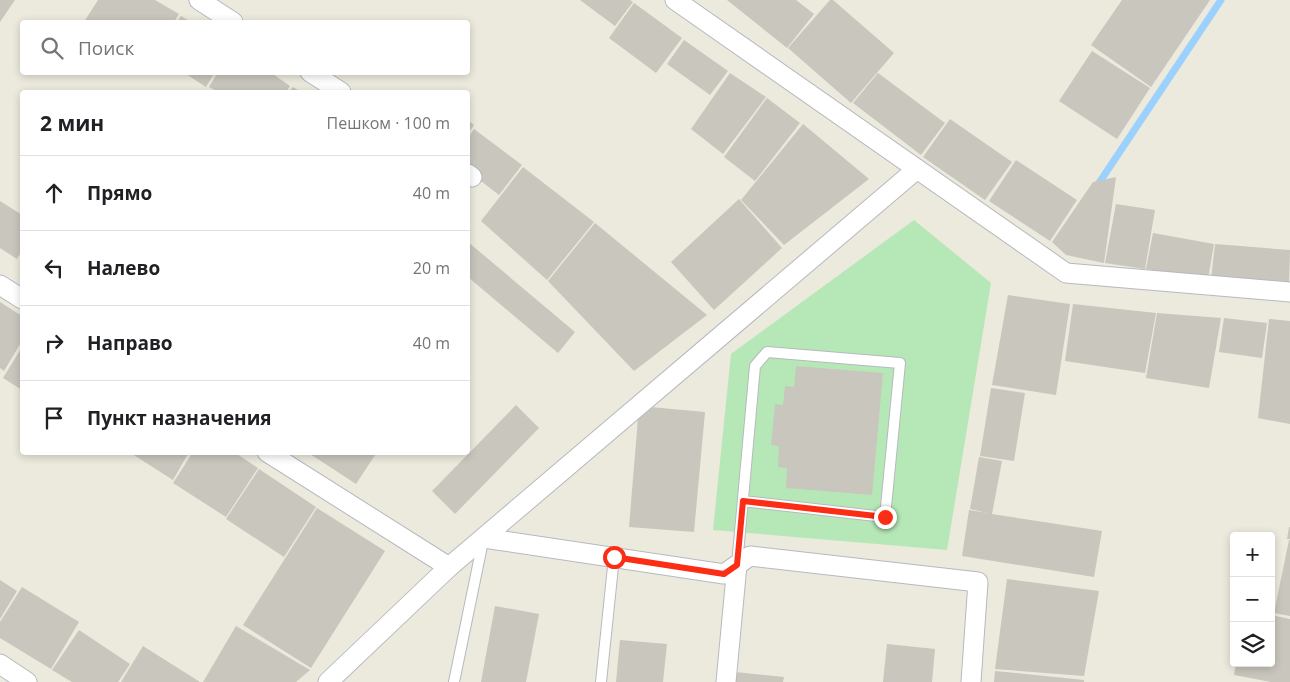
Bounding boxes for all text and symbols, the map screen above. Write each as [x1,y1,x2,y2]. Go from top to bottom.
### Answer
search box [20,20,470,75]
icon: search [38,34,66,62]
text: Поиск [78,35,134,61]
text: 2 мин [40,109,104,137]
text: Пешком · 100 m [327,112,450,134]
icon: ahead [40,179,68,207]
text: Прямо [87,180,152,206]
text: 40 m [413,182,450,204]
icon: left [40,254,68,282]
text: Налево [87,255,160,281]
text: 20 m [413,257,450,279]
icon: right [40,329,68,357]
text: Направо [87,330,173,356]
text: 40 m [413,332,450,354]
icon: arrive [40,404,68,432]
text: Пункт назначения [87,405,272,431]
route end [874,506,897,529]
map controls [1230,532,1275,667]
button: + [1230,532,1275,577]
route start [603,546,626,569]
button: − [1230,577,1275,622]
button: layers [1230,622,1275,667]

